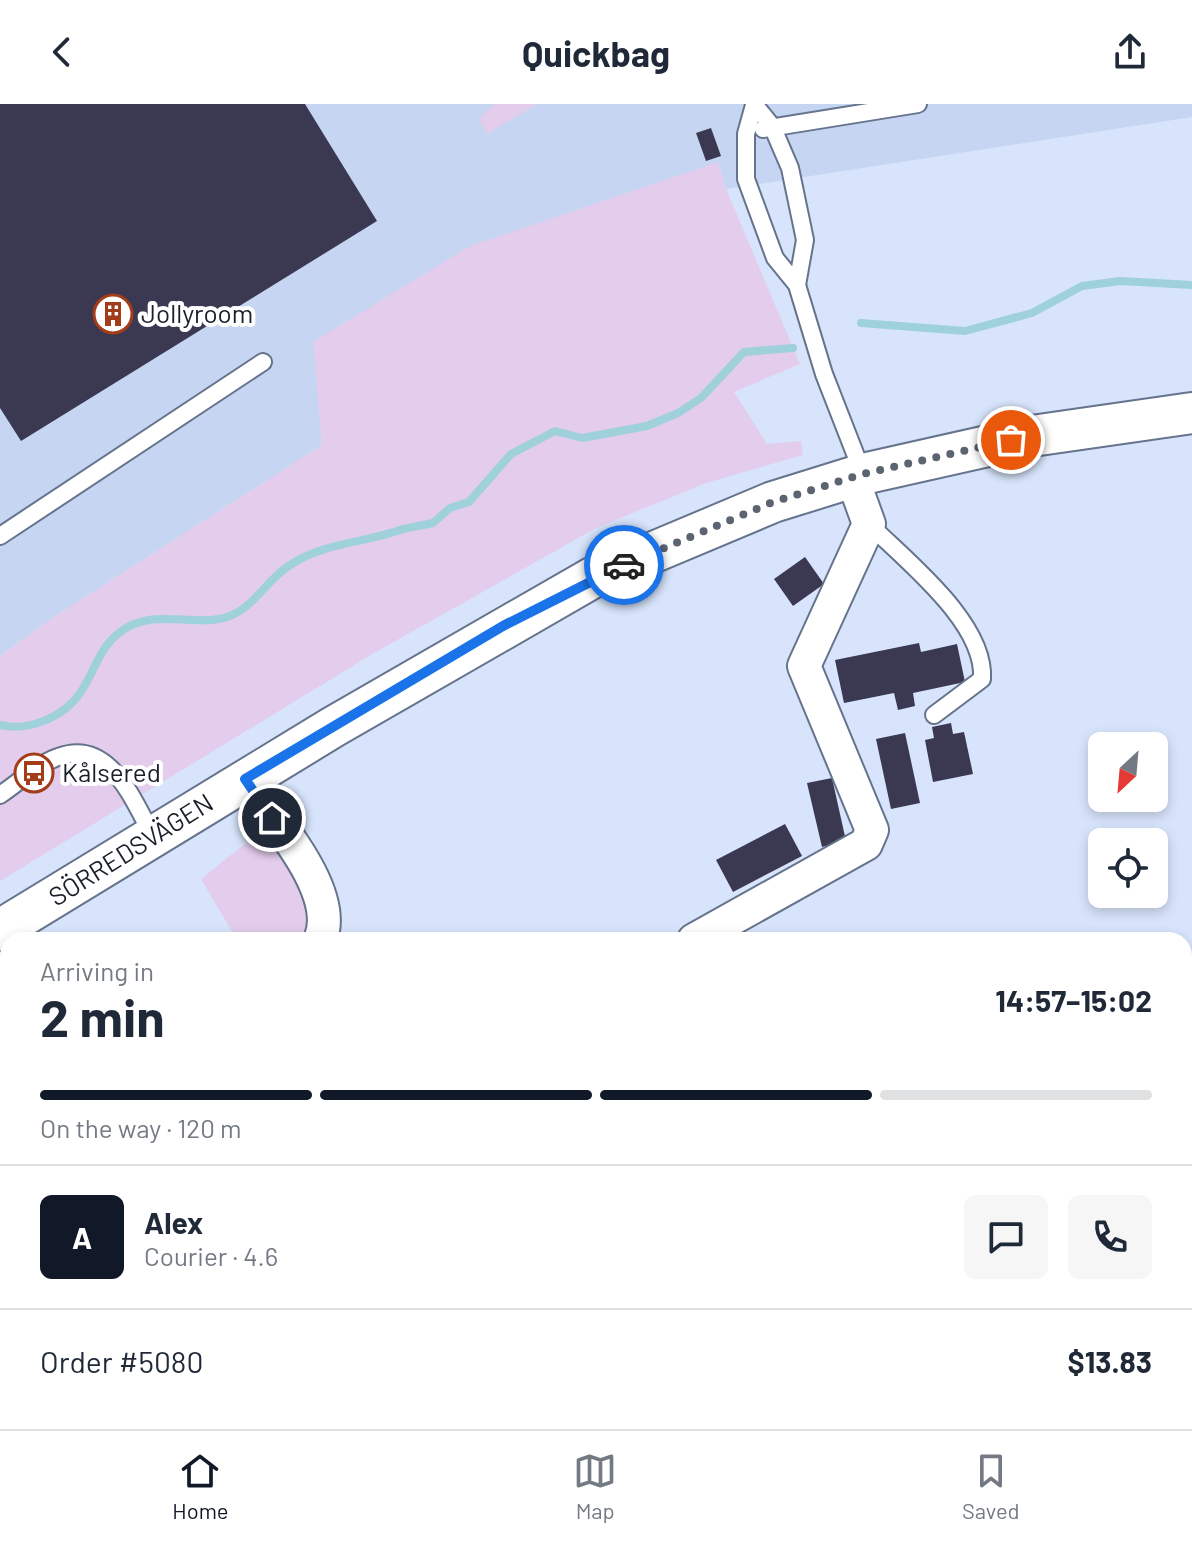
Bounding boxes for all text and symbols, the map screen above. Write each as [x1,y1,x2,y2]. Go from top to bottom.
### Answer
icon: back [40,30,84,74]
icon: share [1108,30,1152,74]
text: Quickbag [522,31,670,74]
building icon: Jollyroom [92,293,134,335]
place label: Jollyroom [141,297,253,328]
pin [977,406,1045,474]
icon: bag [989,418,1033,462]
courier [584,525,664,605]
icon: car [602,543,646,587]
north arrow [1088,732,1168,812]
map controls [1088,732,1168,908]
bus stop icon: Kålsered [13,752,55,794]
place label: Kålsered [62,756,161,787]
pin [238,784,306,852]
street label: SÖRREDSVÄGEN [42,786,218,912]
icon: home [250,796,294,840]
button: locate [1088,828,1168,908]
text: Arriving in [40,955,154,986]
text: 14:57–15:02 [995,982,1152,1018]
text: 2 min [40,985,165,1047]
text: On the way · 120 m [40,1112,242,1143]
button: chat [964,1195,1048,1279]
button: phone [1068,1195,1152,1279]
text: Alex [144,1204,203,1240]
text: A [72,1219,92,1255]
text: Courier · 4.6 [144,1240,278,1271]
text: Order #5080 [40,1343,203,1379]
text: $13.83 [1067,1343,1152,1379]
tab: Home [172,1449,229,1523]
tab: Map [573,1449,617,1523]
tab: Saved [962,1449,1020,1523]

